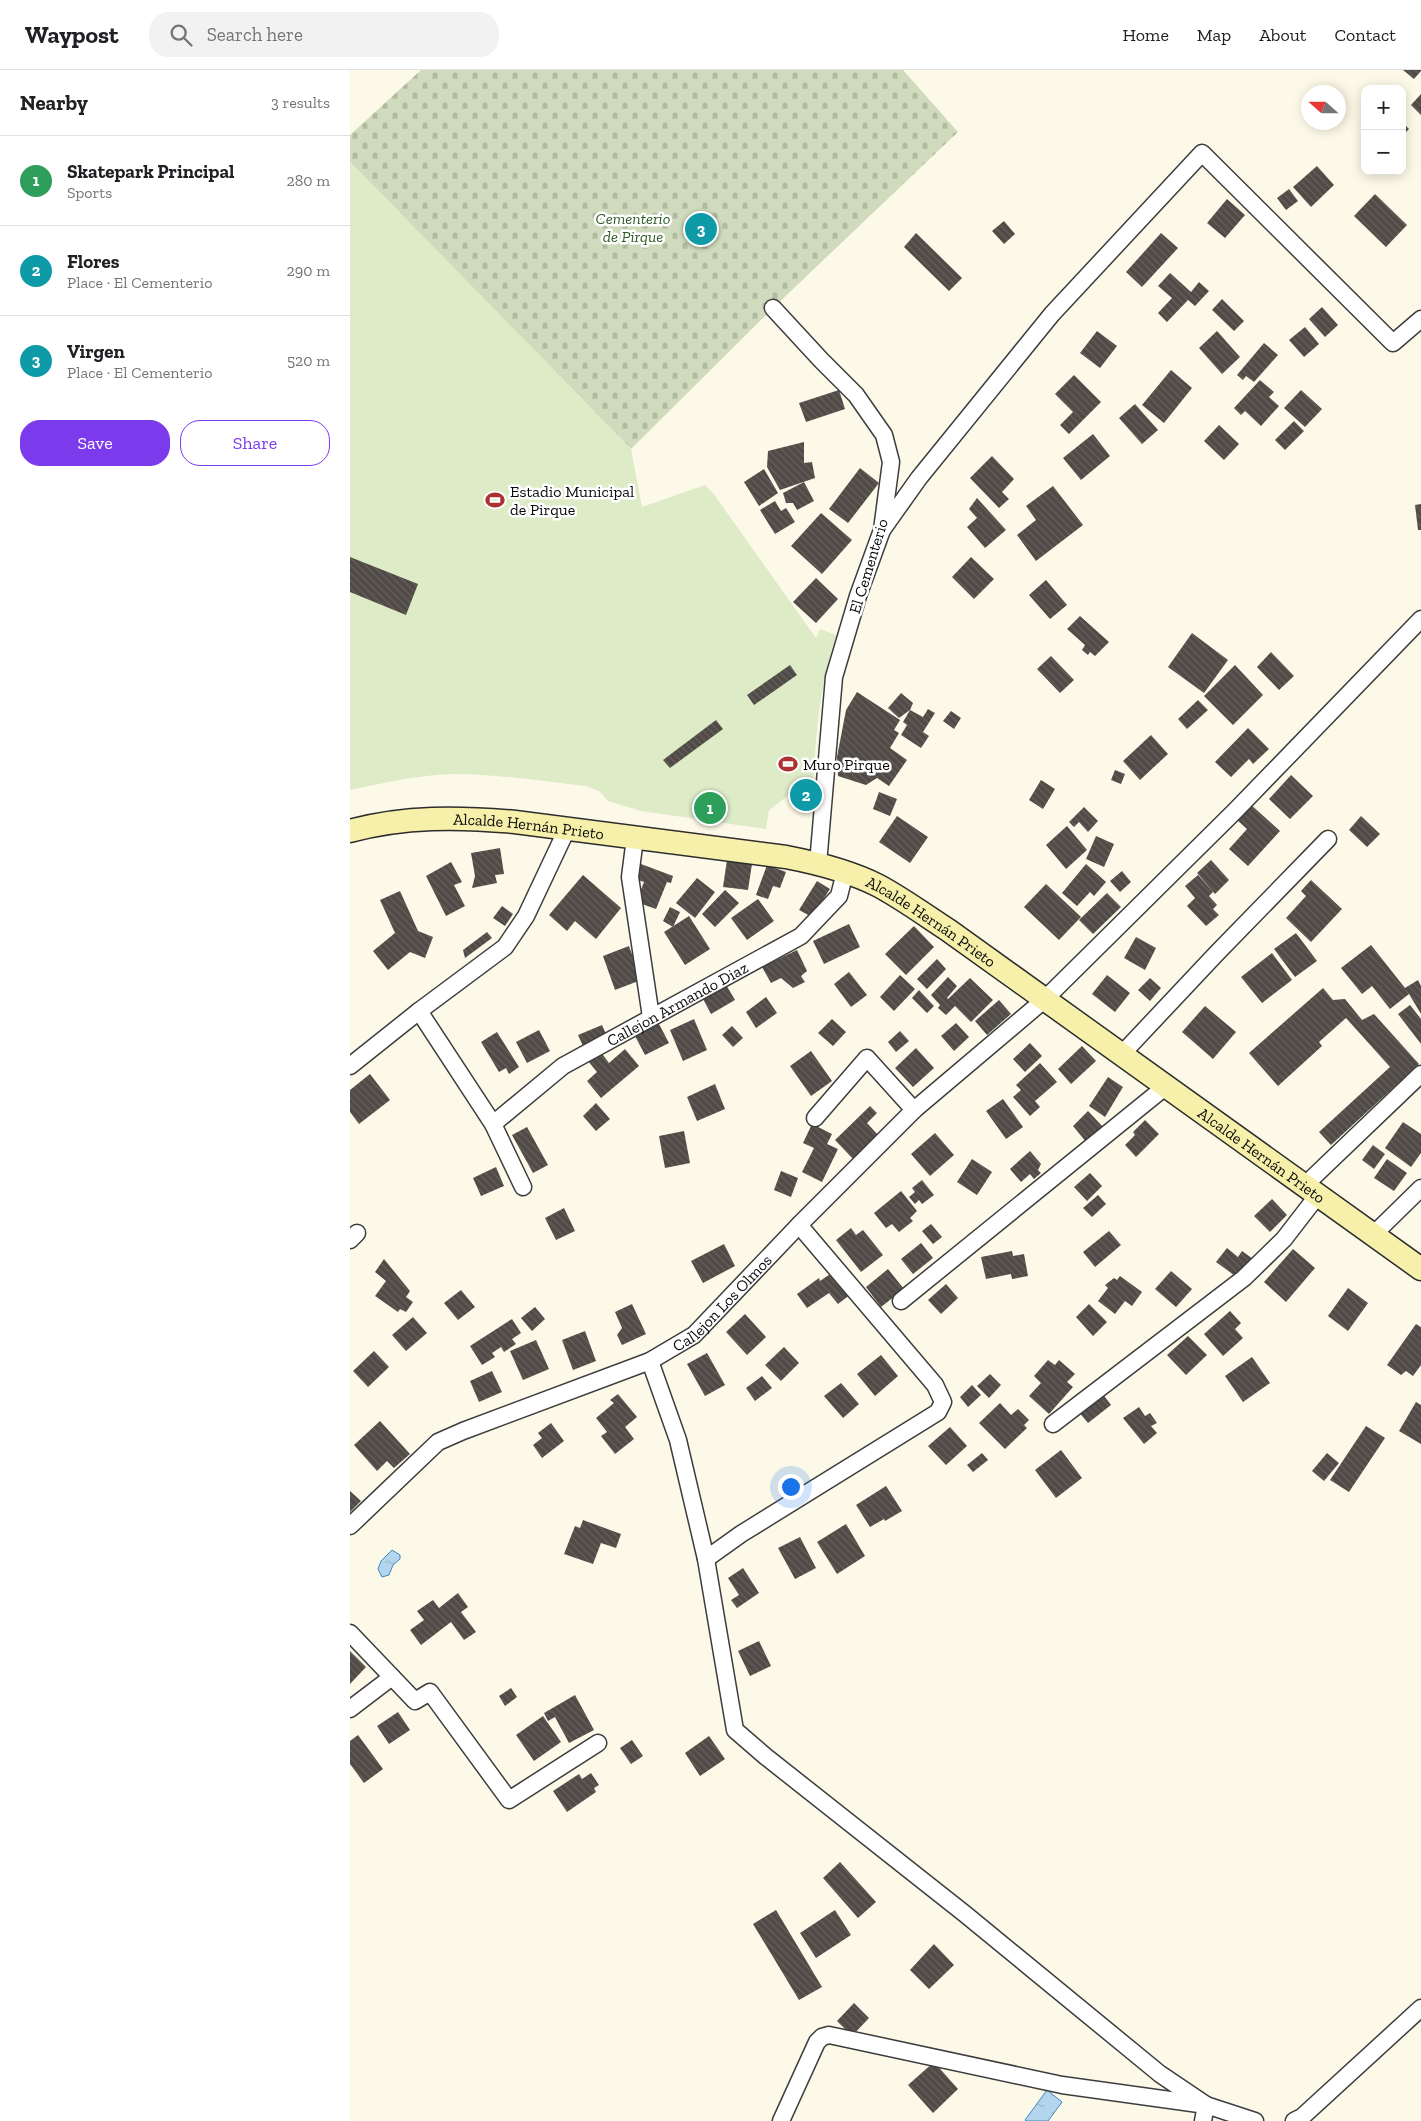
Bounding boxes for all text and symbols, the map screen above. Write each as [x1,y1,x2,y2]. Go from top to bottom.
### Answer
search box [149,12,499,57]
text: Waypost [25,20,119,49]
icon: search [167,21,195,49]
text: Search here [207,23,303,46]
text: Home [1122,24,1169,46]
text: Map [1197,24,1231,46]
text: About [1259,24,1306,46]
text: Contact [1334,24,1396,46]
north arrow [1301,85,1346,130]
map controls [1361,85,1406,175]
button: + [1361,85,1406,130]
text: Nearby [20,90,88,115]
text: 3 results [271,93,330,112]
button: − [1361,130,1406,175]
text: Skatepark Principal [67,160,234,183]
text: 1 [33,171,39,190]
text: 280 m [286,171,330,190]
text: Sports [67,183,112,202]
park label: Cementerio de Pirque [596,209,670,246]
pin: 3 [685,210,717,248]
text: Flores [67,250,119,273]
text: 2 [32,261,40,280]
text: 290 m [287,261,330,280]
text: Place · El Cementerio [67,273,212,292]
text: Virgen [67,340,125,363]
text: 3 [32,351,40,370]
text: 520 m [287,351,330,370]
text: Place · El Cementerio [67,363,212,382]
button: Save [20,420,170,466]
button: Share [180,420,330,466]
place label: Estadio Municipal de Pirque [510,482,634,519]
sports icon: Estadio Municipal de Pirque [484,489,506,511]
street label: El Cementerio [845,516,892,616]
sports icon: Muro Pirque [777,753,799,775]
place label: Muro Pirque [803,755,890,774]
pin: 2 [790,776,822,814]
pin: 1 [694,789,726,827]
street label: Alcalde Hernán Prieto [453,810,605,843]
street label: Alcalde Hernán Prieto [863,872,1000,971]
street label: Callejon Armando Diaz [603,958,751,1050]
street label: Alcalde Hernán Prieto [1194,1103,1329,1207]
street label: Callejon Los Olmos [669,1251,776,1356]
your location [778,1474,804,1500]

